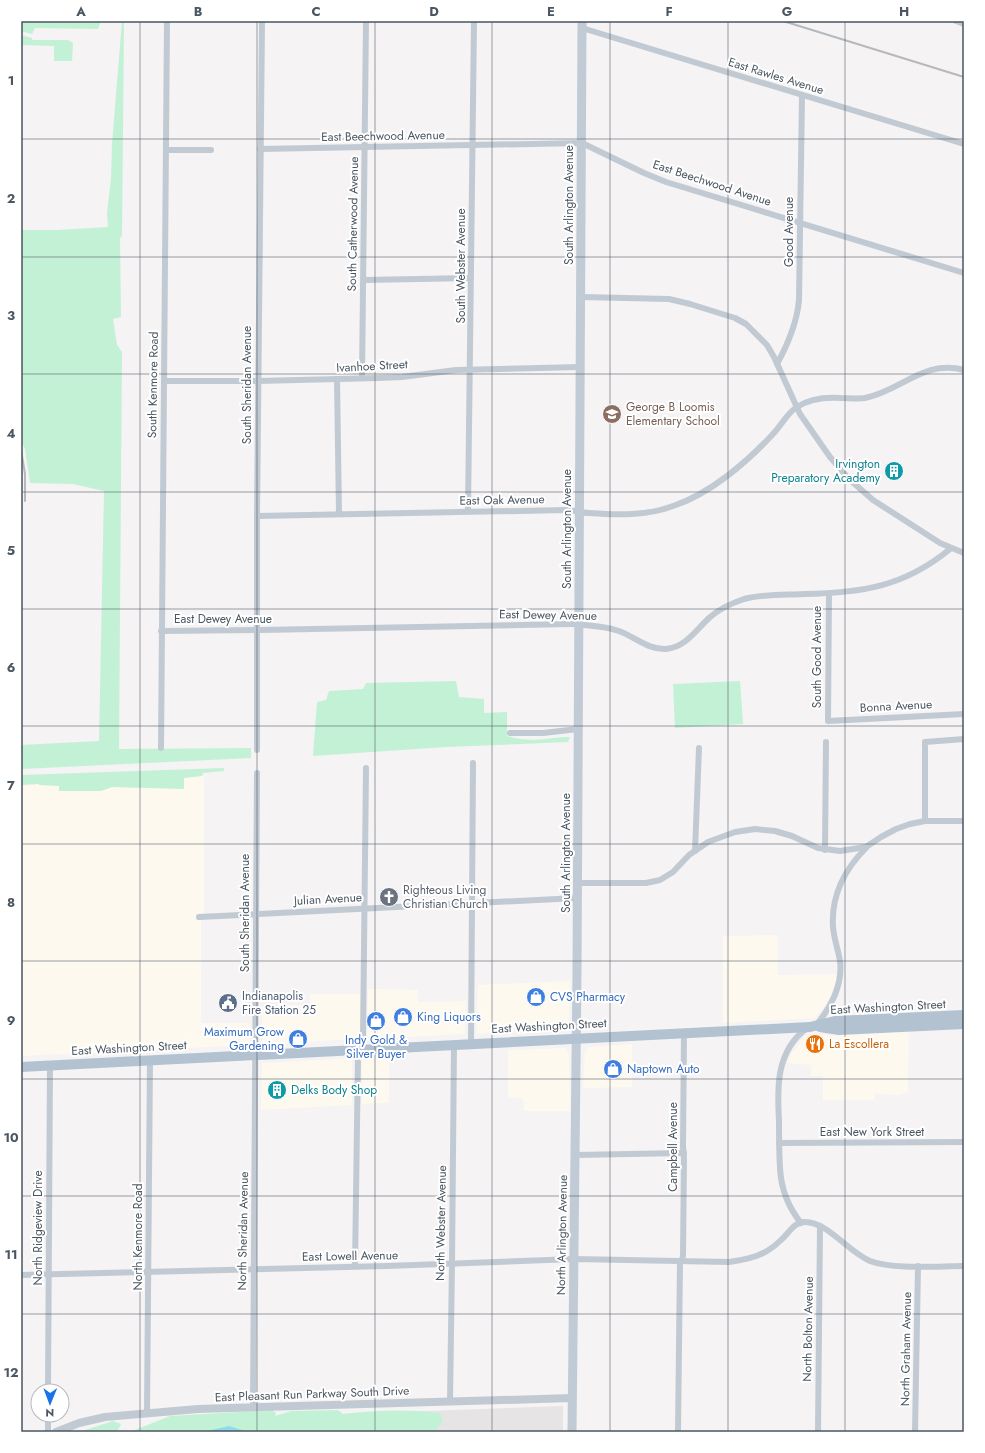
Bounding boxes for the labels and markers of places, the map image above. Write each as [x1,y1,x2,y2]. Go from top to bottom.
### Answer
place label: George B Loomis Elementary School [626,398,720,430]
school or university icon: George B Loomis Elementary School [601,403,623,425]
place label: Irvington Preparatory Academy [771,455,881,487]
building icon: Irvington Preparatory Academy [883,460,905,482]
place label: Righteous Living Christian Church [403,881,488,913]
church icon: Righteous Living Christian Church [378,886,400,908]
shop icon: CVS Pharmacy [525,986,547,1008]
place label: Indianapolis Fire Station 25 [242,987,316,1019]
place label: CVS Pharmacy [550,988,626,1006]
public building icon: Indianapolis Fire Station 25 [217,992,239,1014]
shop icon: King Liquors [392,1006,414,1028]
place label: King Liquors [417,1008,481,1026]
shop icon: Indy Gold & Silver Buyer [365,1010,387,1032]
place label: Maximum Grow Gardening [204,1023,285,1055]
shop icon: Maximum Grow Gardening [287,1028,309,1050]
place label: Indy Gold & Silver Buyer [345,1031,407,1063]
restaurant icon: La Escollera [804,1033,826,1055]
place label: La Escollera [829,1035,889,1053]
shop icon: Naptown Auto [602,1058,624,1080]
place label: Naptown Auto [627,1060,700,1078]
building icon: Delks Body Shop [266,1079,288,1101]
place label: Delks Body Shop [291,1081,377,1099]

